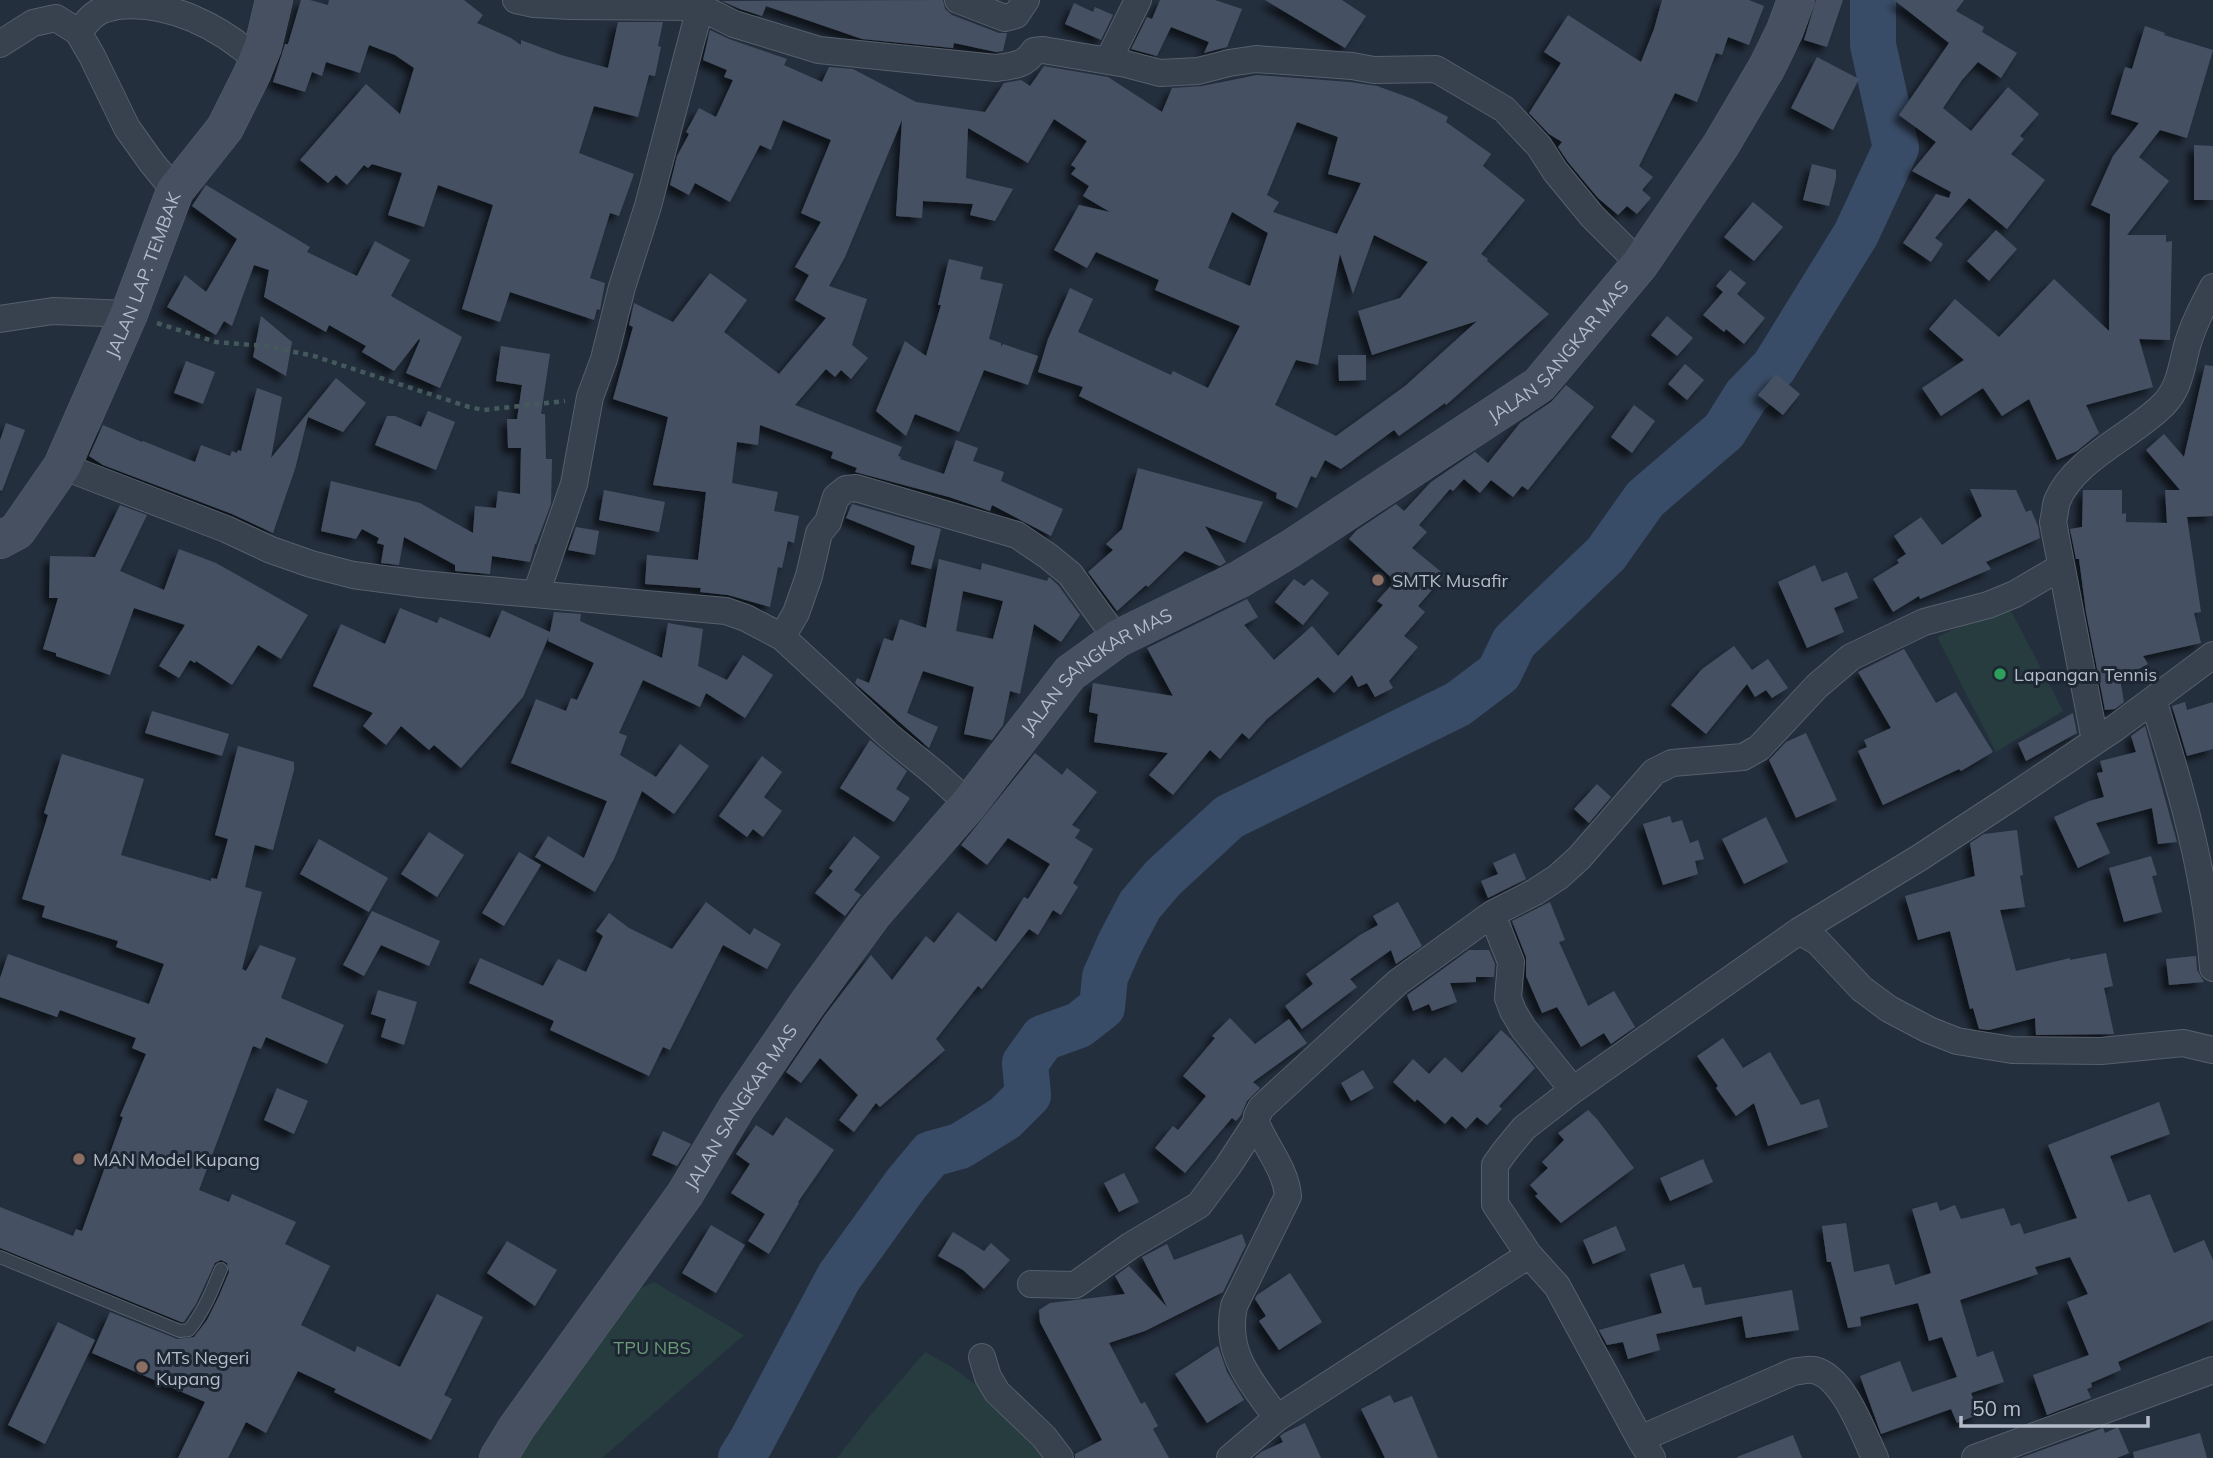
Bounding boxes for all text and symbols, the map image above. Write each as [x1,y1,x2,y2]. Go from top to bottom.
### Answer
street label: JALAN LAP. TEMBAK [100,188,185,361]
street label: JALAN SANGKAR MAS [1483,275,1633,427]
place label: SMTK Musafir [1392,569,1509,592]
marker: SMTK Musafir [1370,572,1386,588]
street label: JALAN SANGKAR MAS [1015,603,1176,739]
place label: Lapangan Tennis [2014,663,2157,686]
marker: Lapangan Tennis [1992,666,2008,682]
street label: JALAN SANGKAR MAS [679,1019,802,1194]
place label: MAN Model Kupang [93,1148,260,1171]
marker: MAN Model Kupang [71,1151,87,1167]
park label: TPU NBS [613,1336,691,1359]
place label: MTs Negeri Kupang [156,1346,249,1390]
marker: MTs Negeri Kupang [134,1359,150,1375]
scale bar [1961,1384,2148,1428]
text: 50 m [1972,1395,2021,1421]

